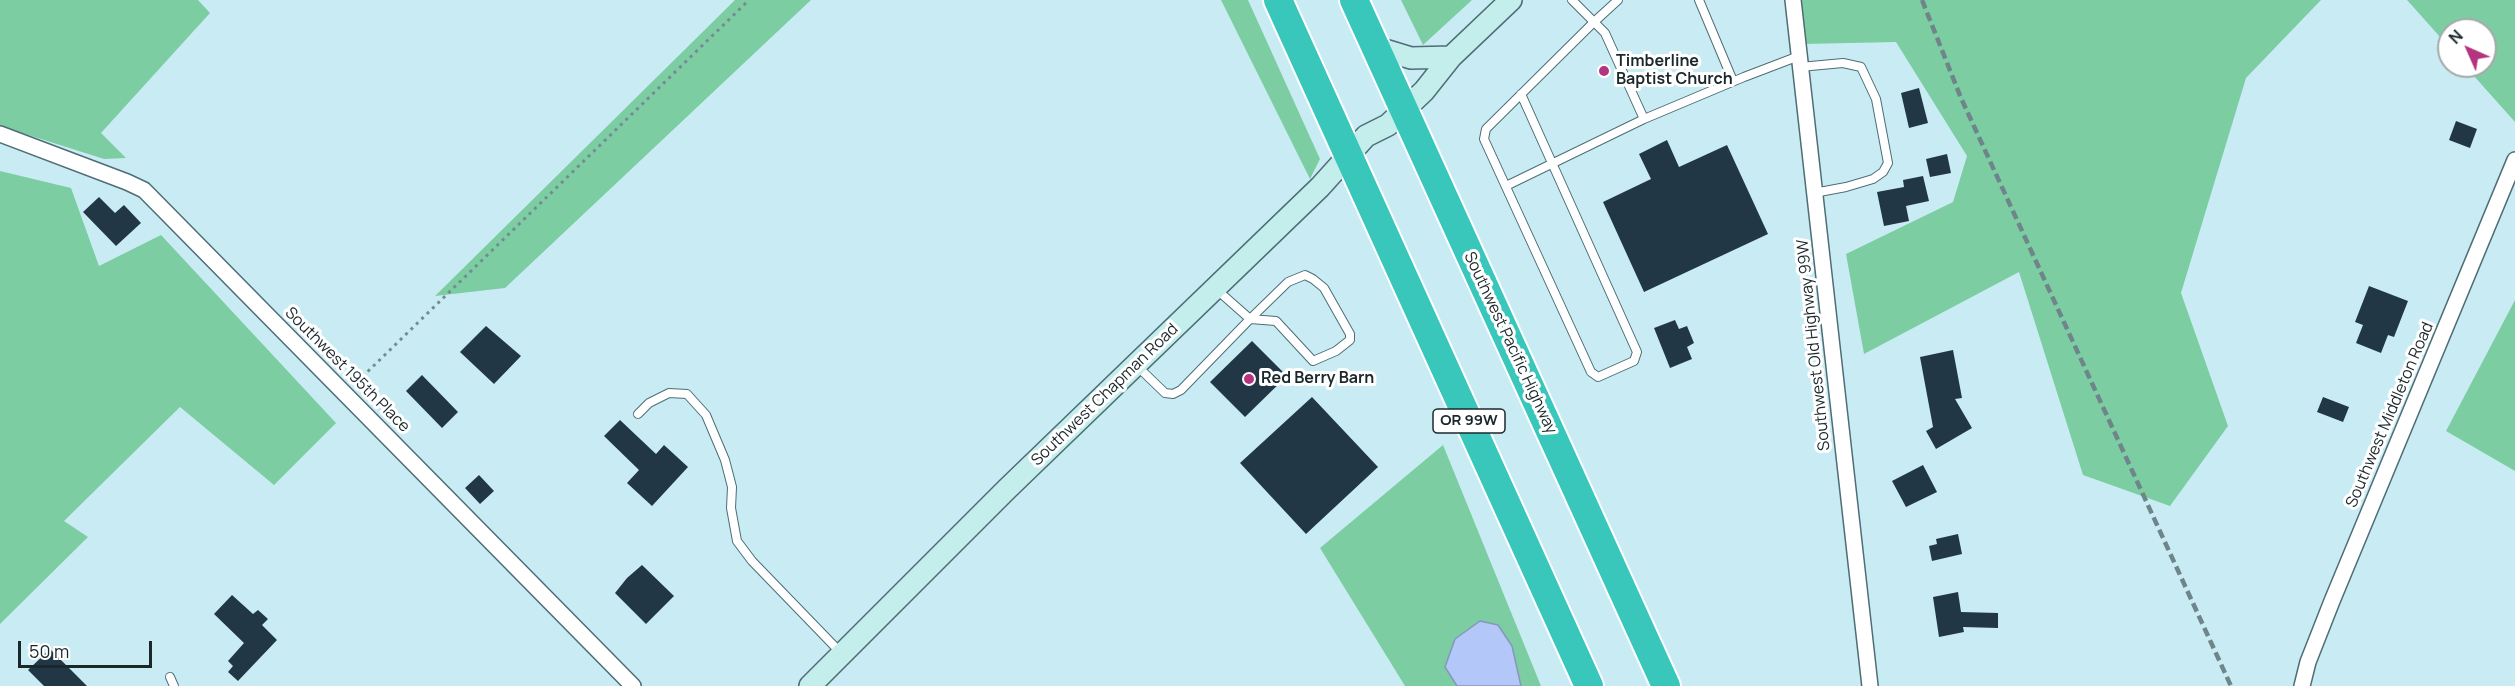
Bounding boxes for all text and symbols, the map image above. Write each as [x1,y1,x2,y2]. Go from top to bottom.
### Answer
north arrow [2437,18,2497,78]
text: N [2444,25,2468,49]
place label: Timberline Baptist Church [1616,52,1733,90]
marker: Timberline Baptist Church [1597,64,1611,78]
street label: Southwest Old Highway 99W [1793,238,1835,452]
street label: Southwest Pacific Highway [1459,249,1561,437]
street label: Southwest 195th Place [281,304,413,436]
street label: Southwest Middleton Road [2342,319,2438,511]
street label: Southwest Chapman Road [1028,320,1182,470]
place label: Red Berry Barn [1261,369,1374,389]
marker: Red Berry Barn [1242,372,1256,386]
road number: OR 99W [1433,409,1505,433]
scale bar [21,629,154,667]
text: 50 m [29,639,69,663]

